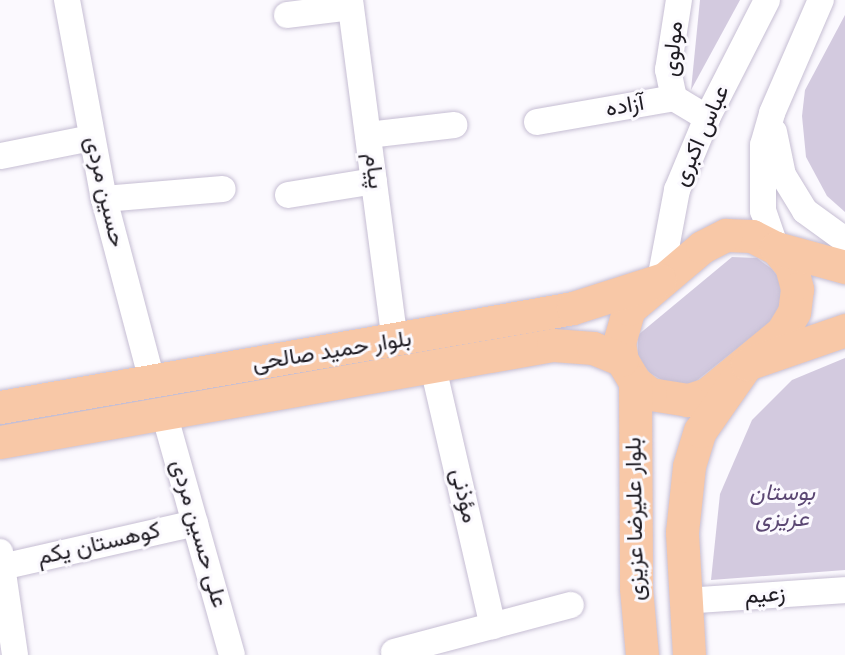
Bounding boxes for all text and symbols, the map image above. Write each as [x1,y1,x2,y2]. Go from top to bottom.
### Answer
street label: مولوی [658,20,690,78]
street label: عباس اکبری [668,81,736,191]
street label: آزاده [604,90,646,124]
street label: حسین مردی [78,134,130,250]
street label: پیام [357,151,389,191]
street label: بلوار حمید صالحی [250,326,414,378]
street label: بلوار علیرضا عزیزی [621,437,651,601]
street label: علی حسین مردی [164,457,232,611]
street label: مؤذنی [443,466,483,526]
park label: بوستان عزیزی [749,480,815,534]
street label: کوهستان یکم [35,517,163,573]
street label: زعیم [744,581,786,611]

